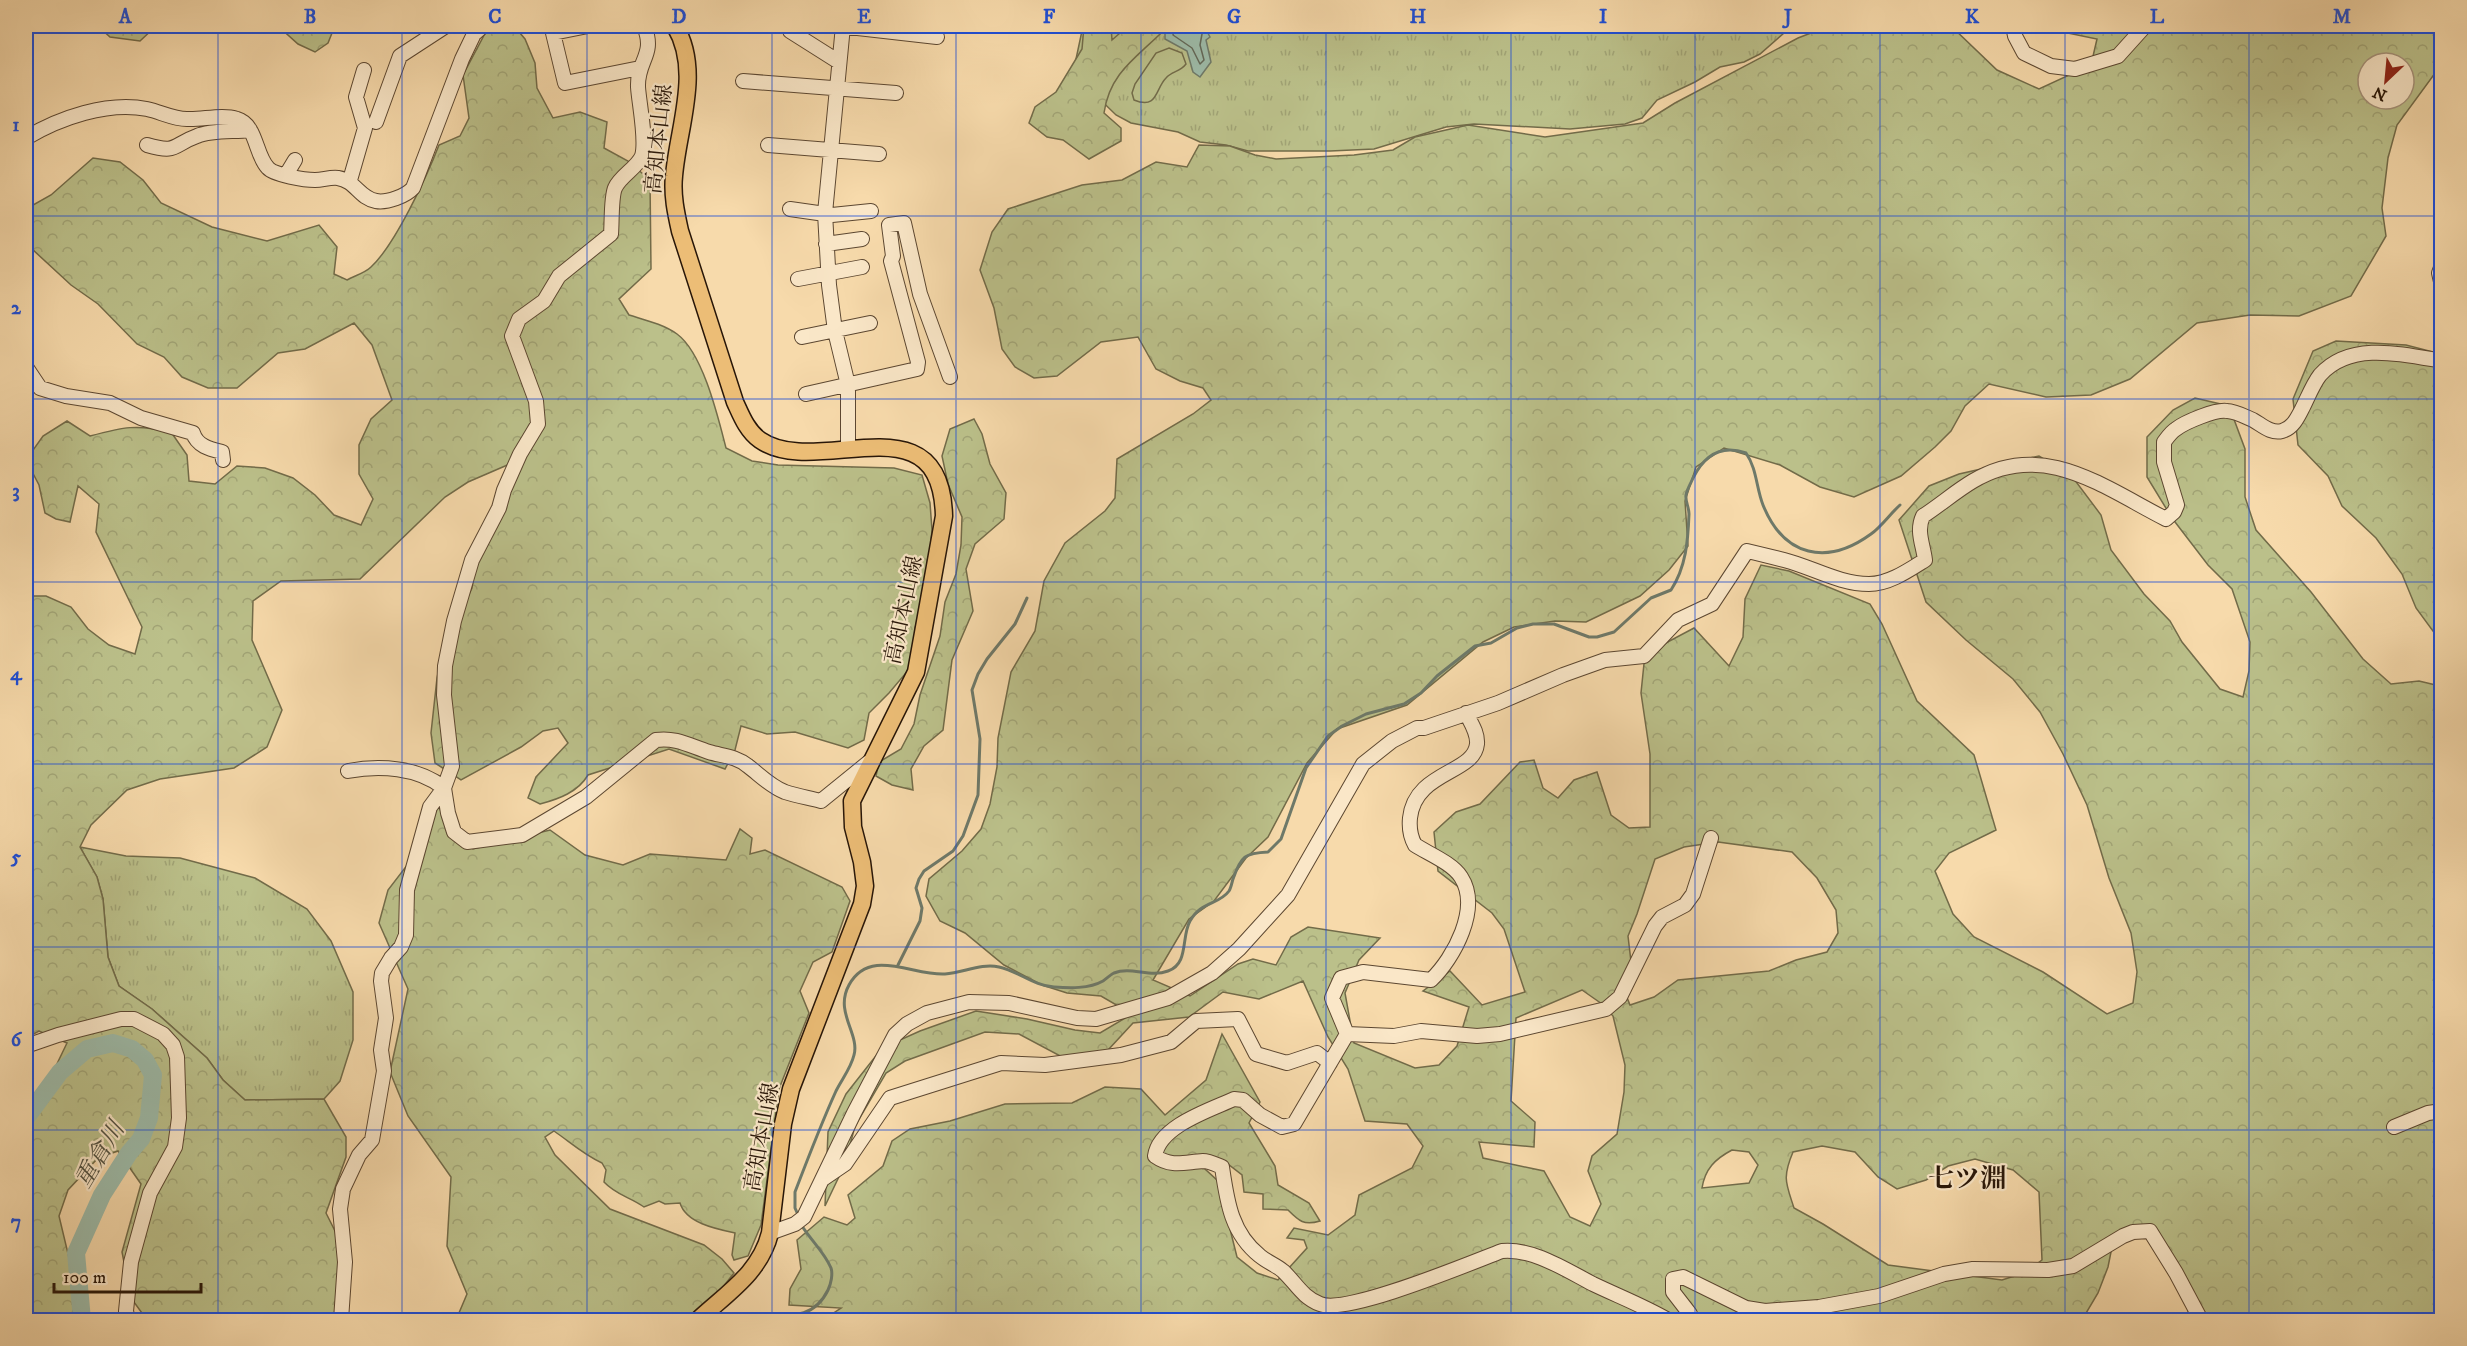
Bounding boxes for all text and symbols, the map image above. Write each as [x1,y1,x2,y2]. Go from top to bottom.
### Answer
text: A [118,5,133,30]
text: B [304,5,316,30]
text: C [488,5,502,30]
text: D [672,5,687,30]
text: E [857,5,871,30]
text: F [1043,5,1056,30]
text: G [1227,5,1241,30]
text: H [1410,5,1427,30]
text: I [1599,5,1607,30]
text: J [1782,5,1792,30]
text: K [1965,5,1980,30]
text: L [2150,5,2165,30]
text: M [2333,5,2351,30]
north arrow [2356,51,2416,111]
text: N [2370,82,2390,105]
street label: 高知本山線 [640,83,678,195]
text: 1 [12,113,20,138]
text: 2 [11,296,22,321]
text: 3 [12,479,20,504]
street label: 高知本山線 [879,553,929,667]
text: 4 [10,662,23,687]
text: 5 [10,845,21,870]
text: 6 [11,1028,23,1053]
street label: 高知本山線 [739,1080,785,1194]
water label: 重倉川 [69,1114,133,1194]
district label: 七ツ淵 [1928,1163,2006,1196]
text: 7 [11,1210,21,1235]
scale bar [54,1256,201,1294]
text: 100 m [63,1267,106,1289]

